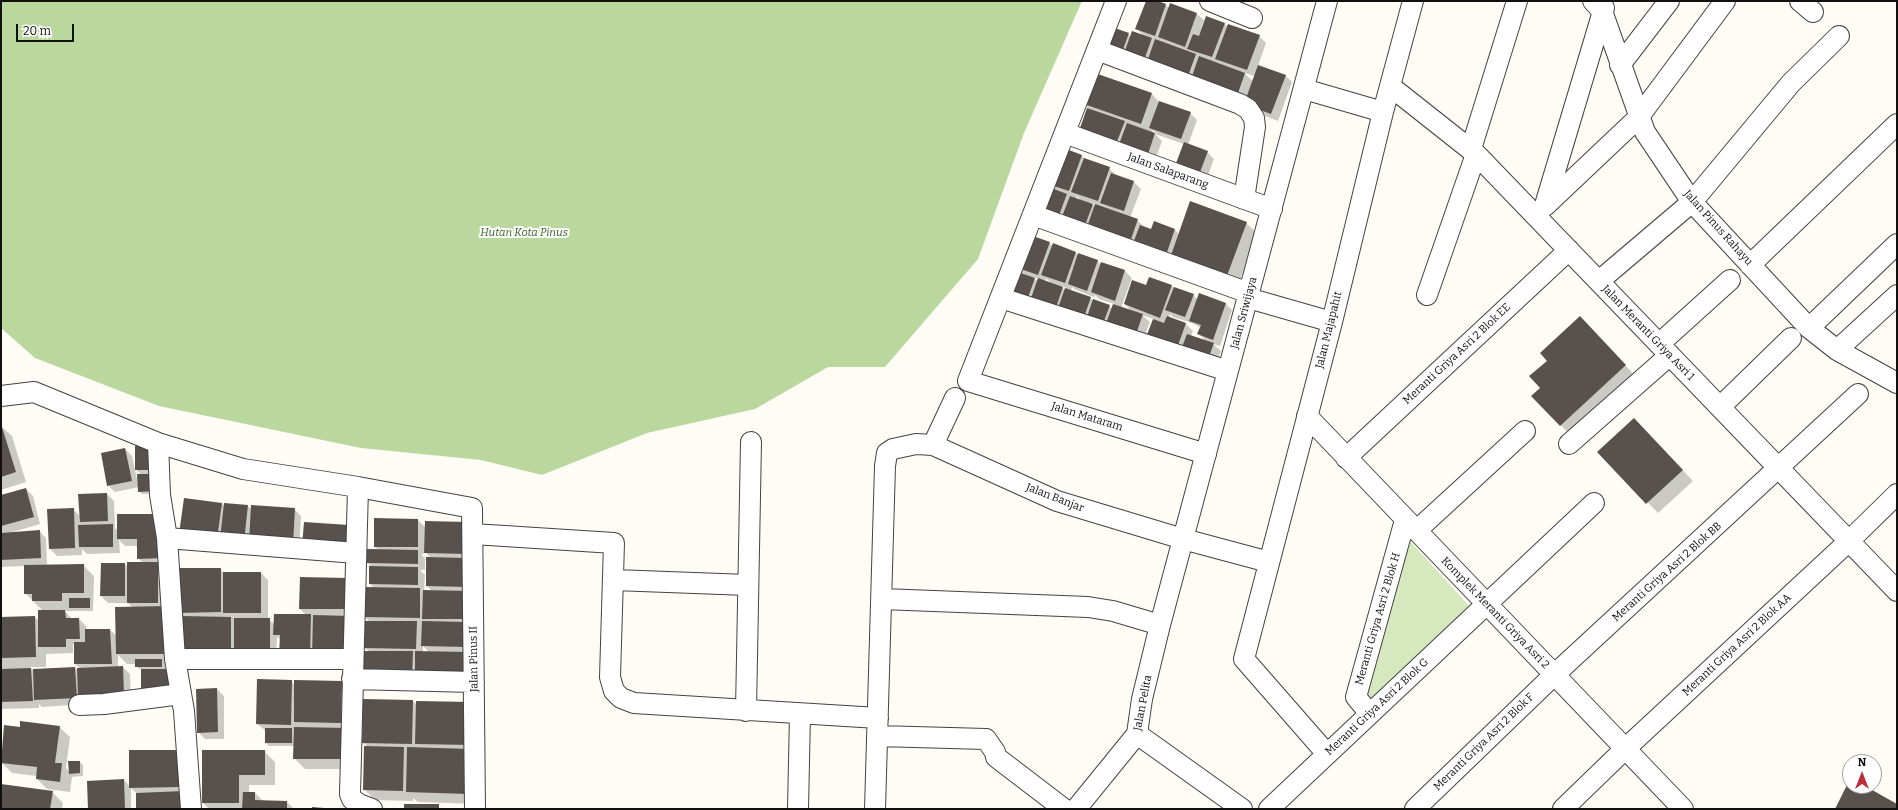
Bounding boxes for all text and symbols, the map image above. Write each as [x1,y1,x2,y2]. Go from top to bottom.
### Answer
scale bar [18,16,76,42]
text: 20 m [23,24,51,38]
street label: Jalan Salaparang [1126,150,1210,192]
street label: Jalan Pinus Rahayu [1681,188,1755,268]
park label: Hutan Kota Pinus [480,226,568,240]
street label: Jalan Sriwijaya [1228,276,1260,350]
street label: Jalan Meranti Griya Asri 1 [1599,283,1697,383]
street label: Jalan Majapahit [1313,290,1345,370]
street label: Meranti Griya Asri 2 Blok EE [1401,301,1513,407]
street label: Jalan Mataram [1050,400,1124,434]
street label: Jalan Banjar [1024,481,1086,515]
street label: Meranti Griya Asri 2 Blok BB [1610,519,1724,625]
street label: Meranti Griya Asri 2 Blok H [1353,551,1403,687]
street label: Komplek Meranti Griya Asri 2 [1438,555,1552,671]
street label: Meranti Griya Asri 2 Blok AA [1680,591,1794,699]
street label: Jalan Pinus II [467,626,481,692]
street label: Meranti Griya Asri 2 Blok G [1323,656,1431,758]
street label: Jalan Pelita [1131,674,1155,732]
street label: Meranti Griya Asri 2 Blok F [1431,690,1537,794]
north arrow [1842,754,1882,794]
text: N [1858,756,1866,769]

